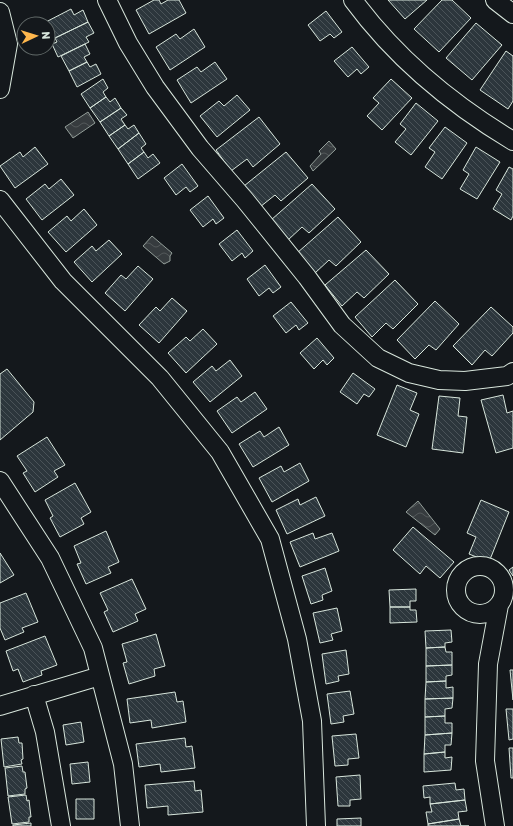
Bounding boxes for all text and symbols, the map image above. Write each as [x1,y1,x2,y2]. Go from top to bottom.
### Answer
north arrow [16,16,56,56]
text: N [39,31,52,40]

